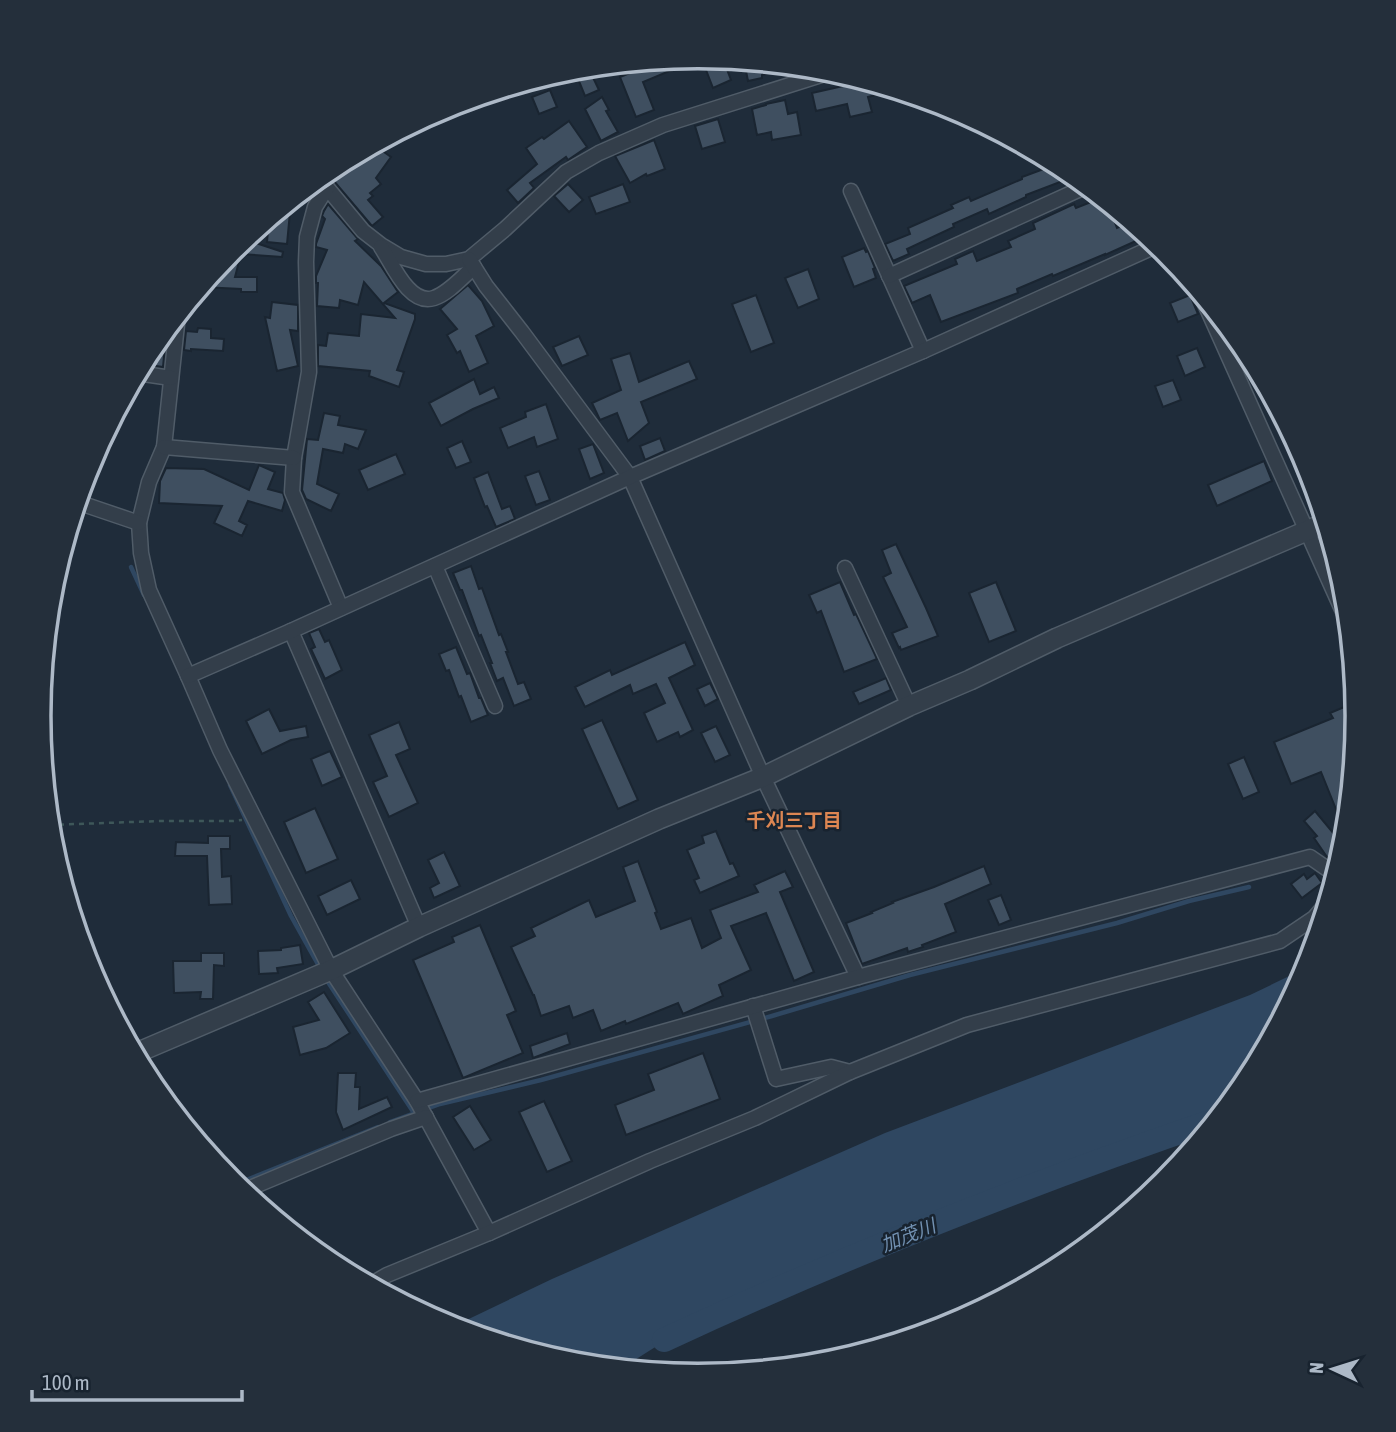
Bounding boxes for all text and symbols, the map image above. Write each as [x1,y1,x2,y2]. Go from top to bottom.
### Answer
district label: 千刈三丁目 [746,809,842,831]
water label: 加茂川 [877,1213,940,1256]
north arrow [1298,1334,1368,1404]
scale bar [32,1358,242,1402]
text: N [1305,1361,1327,1374]
text: 100 m [42,1370,90,1394]

